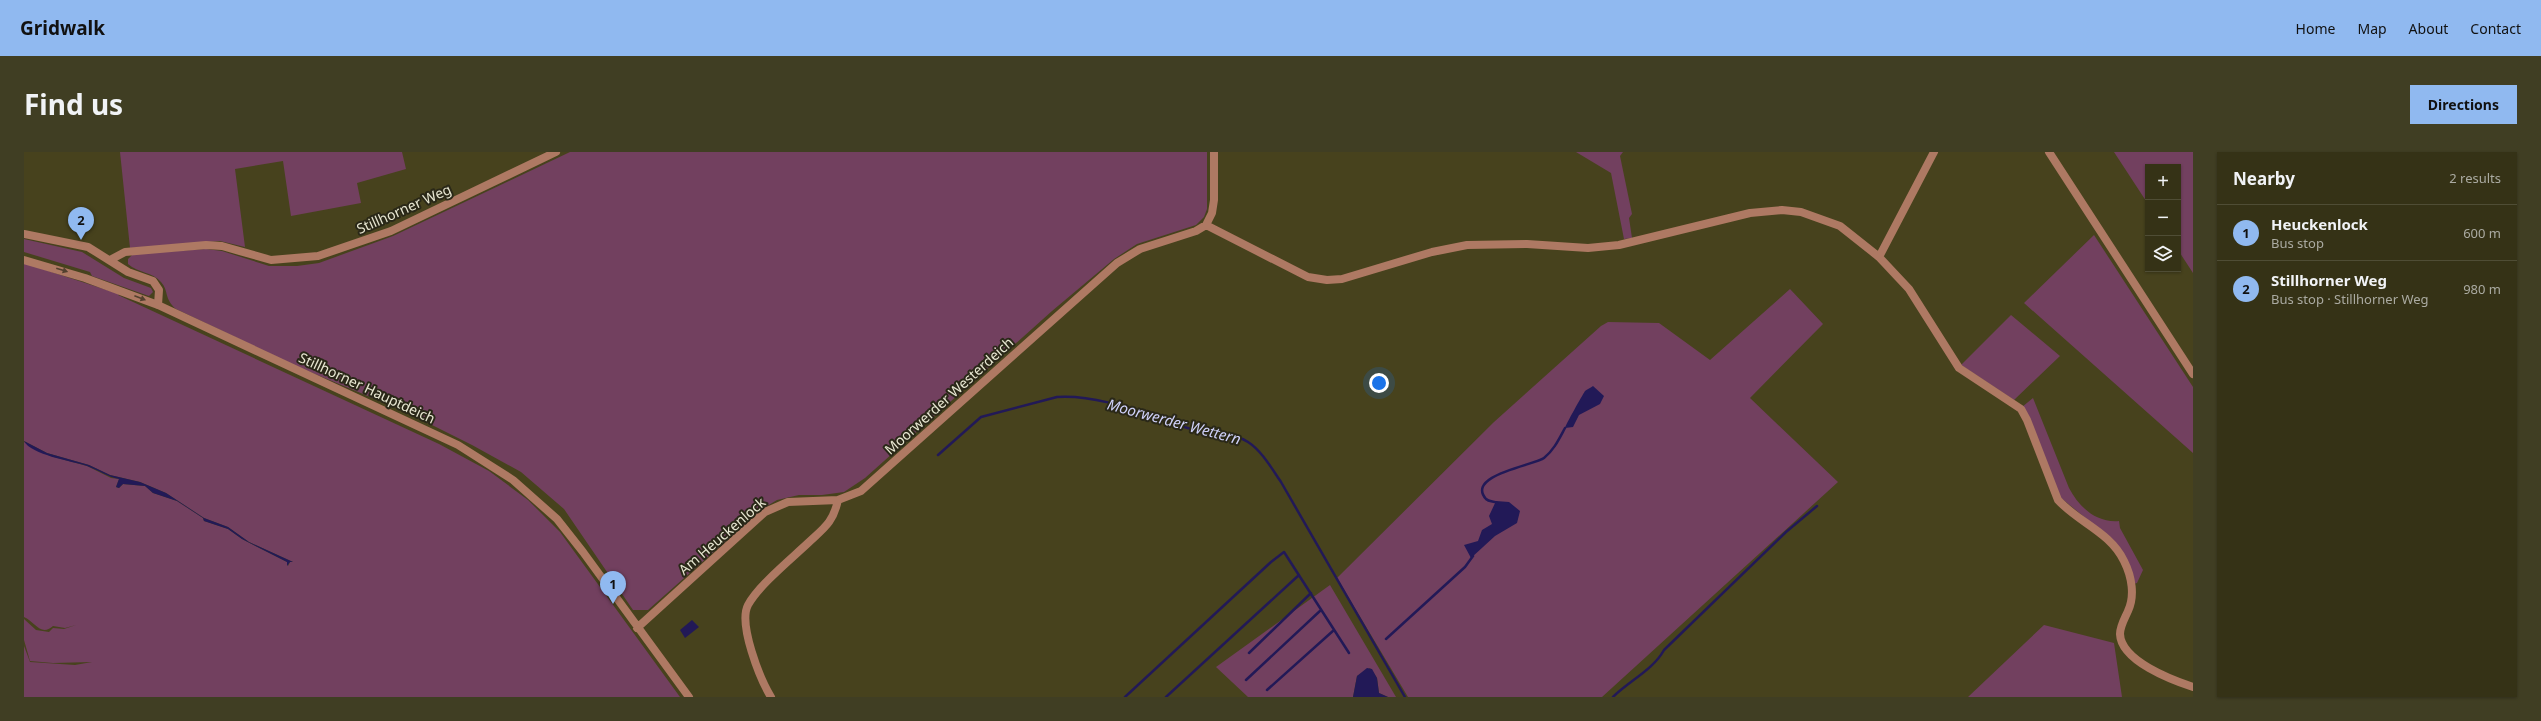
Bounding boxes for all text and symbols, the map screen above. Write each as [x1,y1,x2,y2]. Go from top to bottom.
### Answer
text: Gridwalk [20,15,105,41]
text: Home [2296,19,2335,38]
text: Map [2357,19,2387,38]
text: About [2409,19,2448,38]
text: Contact [2470,19,2521,38]
text: Find us [24,85,123,123]
button: Directions [2410,85,2517,124]
map controls [2145,164,2181,272]
button: + [2145,164,2181,200]
text: Nearby [2233,167,2295,190]
text: 2 results [2449,169,2501,187]
street label: Stillhorner Weg [353,179,454,238]
button: − [2145,200,2181,236]
pin: 2 [68,207,94,240]
text: Heuckenlock [2271,214,2368,234]
text: 1 [2242,224,2250,242]
text: 600 m [2463,224,2501,242]
text: Bus stop [2271,234,2324,252]
button: layers [2145,236,2181,272]
one-way arrow [56,267,68,273]
text: Stillhorner Weg [2271,270,2387,290]
text: 2 [2242,280,2250,298]
text: 980 m [2463,280,2501,298]
text: Bus stop · Stillhorner Weg [2271,290,2429,308]
one-way arrow [134,296,146,302]
street label: Moorwerder Westerdeich [880,333,1017,459]
street label: Stillhorner Hauptdeich [296,348,439,428]
your location [1369,373,1389,393]
water label: Moorwerder Wettern [1105,394,1243,449]
street label: Am Heuckenlock [674,492,770,579]
pin: 1 [600,571,626,604]

